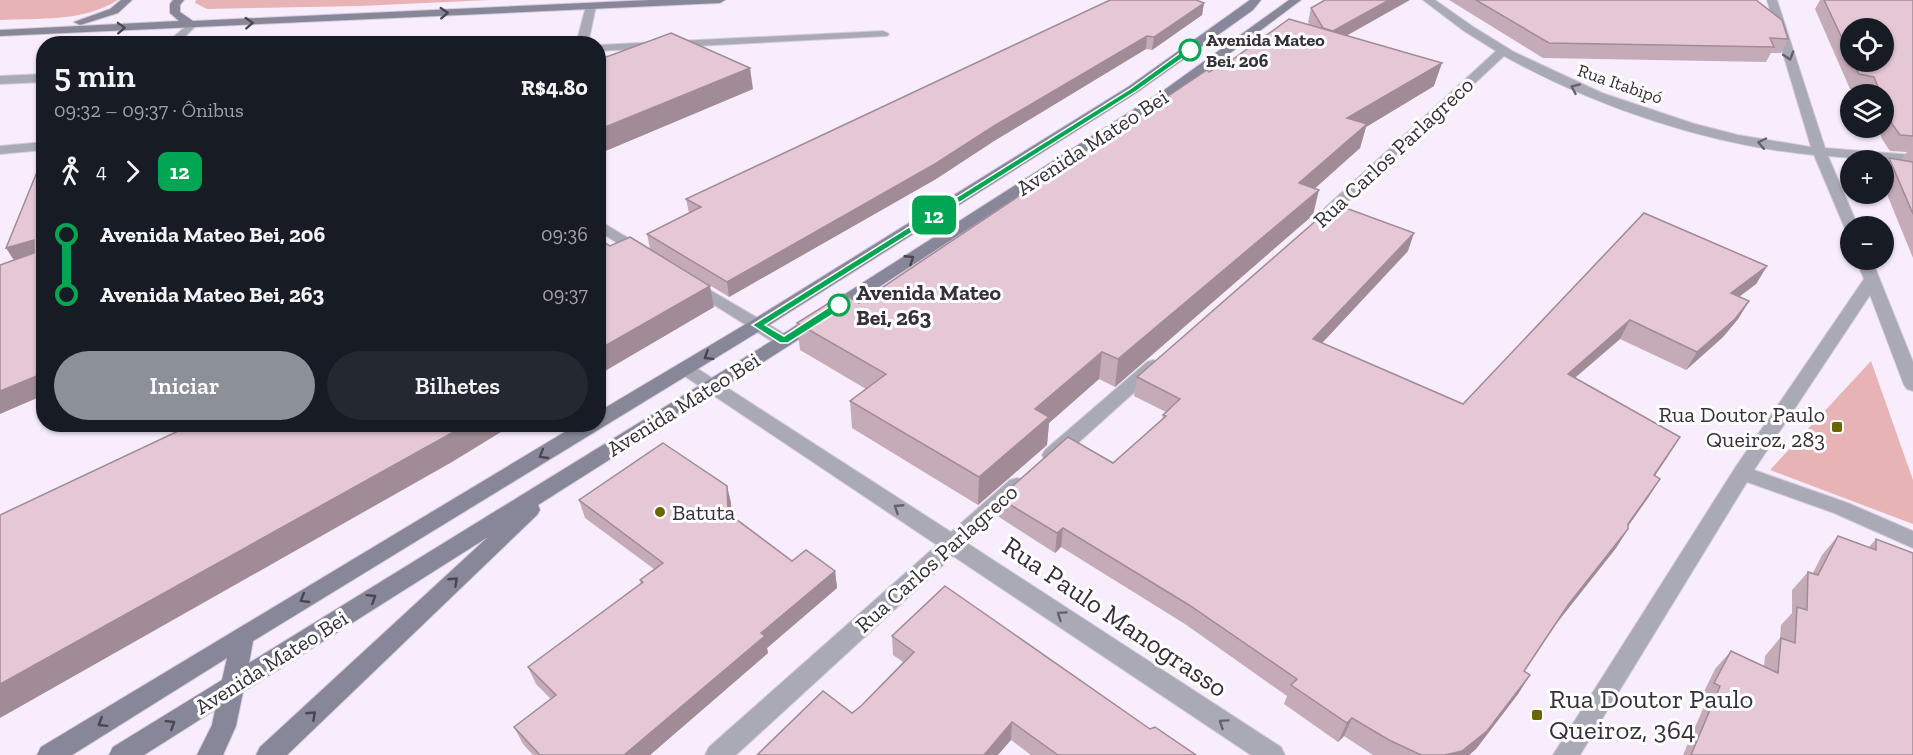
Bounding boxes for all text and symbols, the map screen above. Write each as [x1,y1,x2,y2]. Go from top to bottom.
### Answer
one-way arrow [439,7,448,20]
one-way arrow [245,16,254,29]
map controls [1840,18,1894,270]
button: locate [1840,18,1894,72]
one-way arrow [117,21,126,34]
place label: Avenida Mateo Bei, 206 [1206,29,1325,72]
marker: Avenida Mateo Bei, 206 [1179,39,1201,61]
one-way arrow [1782,50,1794,61]
text: 5 min [54,56,135,95]
street label: Rua Itabipó [1575,59,1665,109]
street label: Rua Carlos Parlagreco [1308,71,1479,234]
text: R$4.80 [521,74,588,101]
street label: Avenida Mateo Bei [1011,83,1173,201]
one-way arrow [1570,83,1581,95]
button: layers [1840,84,1894,138]
text: 09:32 – 09:37 · Ônibus [54,98,244,122]
one-way arrow [1757,137,1767,150]
button: + [1840,150,1894,204]
icon: walk [54,155,87,188]
icon: forward [116,155,149,188]
text: 4 [96,159,107,183]
text: 12 [170,159,190,184]
line badge: 12 [907,196,961,234]
text: 12 [924,203,944,228]
button: − [1840,216,1894,270]
text: Avenida Mateo Bei, 206 [100,221,325,248]
text: 09:36 [541,222,588,246]
one-way arrow [904,256,915,267]
place label: Avenida Mateo Bei, 263 [856,279,1001,331]
text: Avenida Mateo Bei, 263 [100,281,324,308]
text: 09:37 [542,282,588,306]
marker: Avenida Mateo Bei, 263 [828,294,850,316]
street label: Avenida Mateo Bei [602,347,765,462]
one-way arrow [704,348,714,360]
button: Iniciar [54,351,315,420]
button: Bilhetes [327,351,588,420]
place label: Rua Doutor Paulo Queiroz, 283 [1658,401,1825,453]
marker: Rua Doutor Paulo Queiroz, 283 [1830,420,1844,434]
one-way arrow [539,447,549,459]
street label: Rua Carlos Parlagreco [850,478,1023,638]
place label: Batuta [672,499,736,526]
one-way arrow [894,503,904,515]
marker: Batuta [653,505,667,519]
street label: Rua Paulo Manograsso [997,530,1233,704]
one-way arrow [447,578,458,589]
one-way arrow [300,591,310,603]
one-way arrow [366,594,376,606]
street label: Avenida Mateo Bei [190,605,353,720]
one-way arrow [1057,611,1068,622]
place label: Rua Doutor Paulo Queiroz, 364 [1549,683,1753,746]
marker: Rua Doutor Paulo Queiroz, 364 [1530,708,1544,722]
one-way arrow [305,711,315,722]
one-way arrow [98,715,108,727]
one-way arrow [165,719,175,731]
one-way arrow [1219,719,1230,730]

